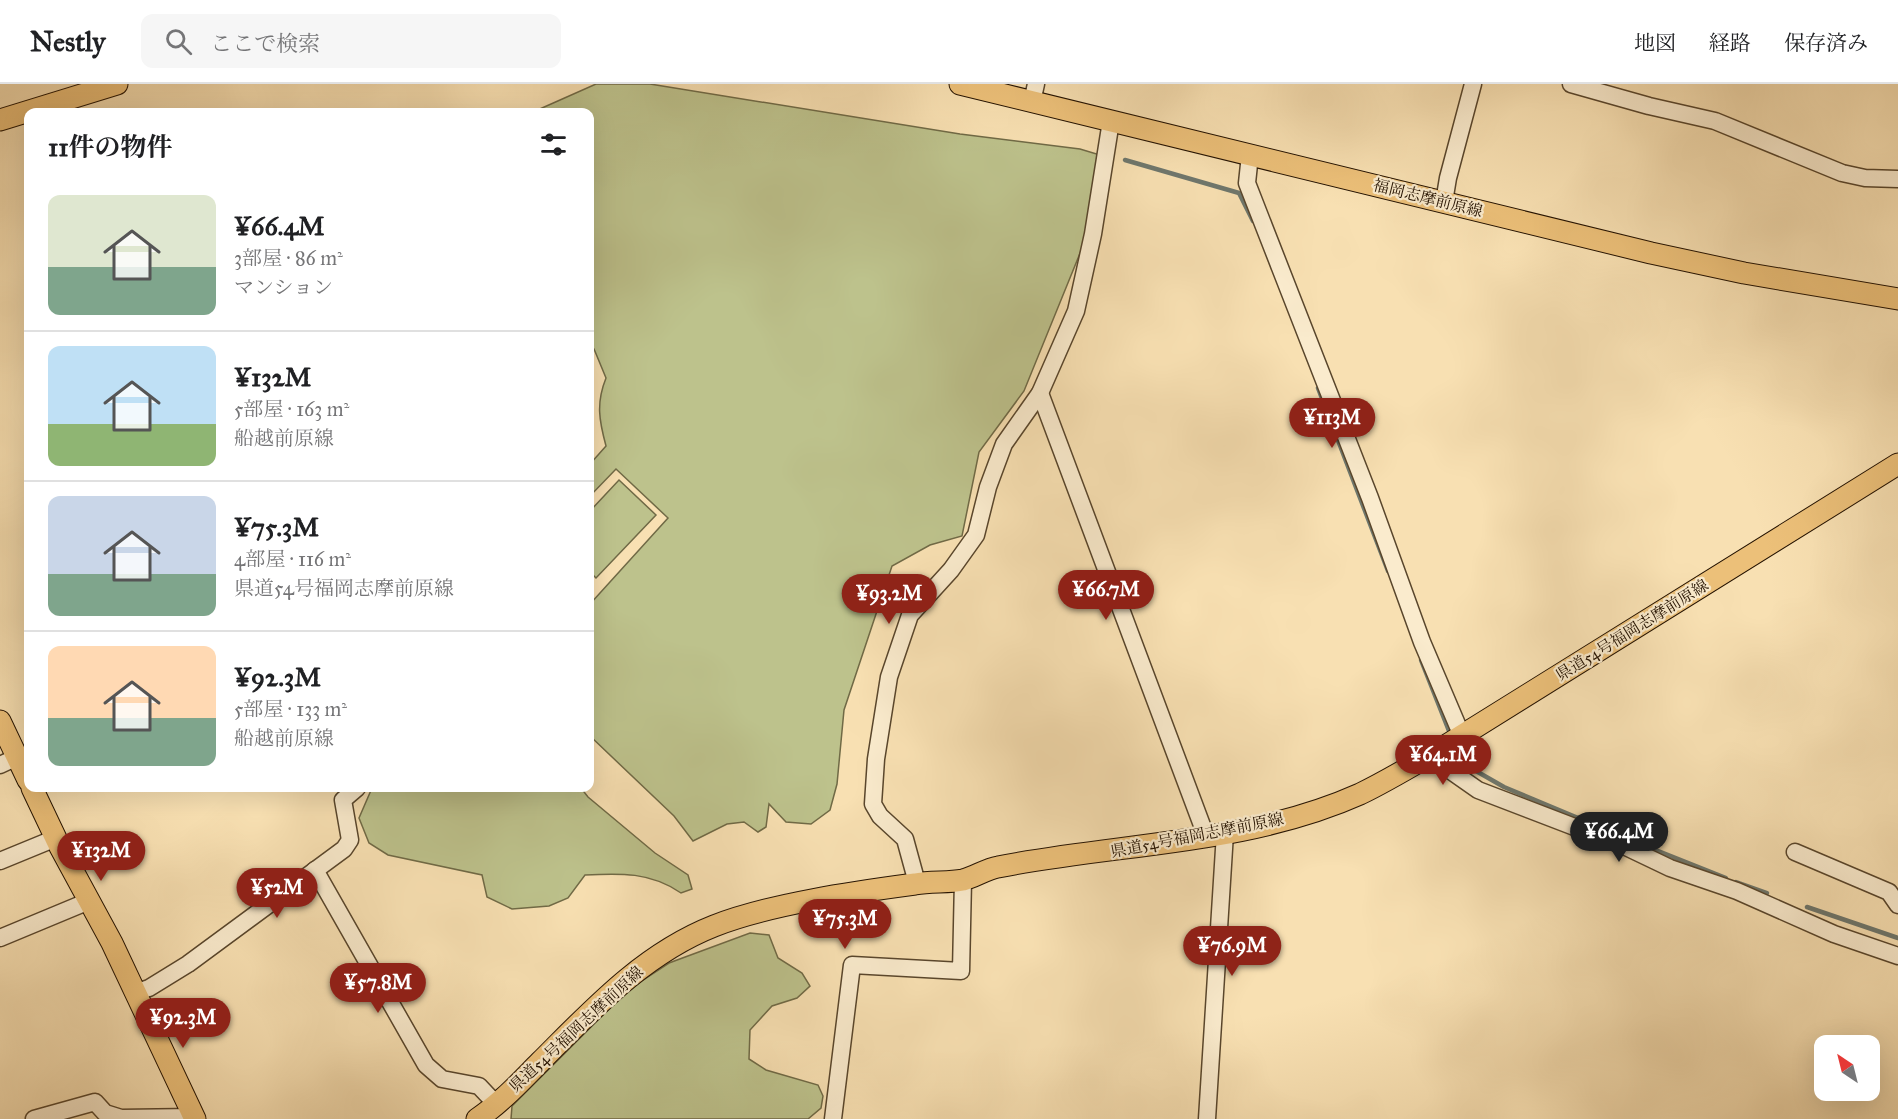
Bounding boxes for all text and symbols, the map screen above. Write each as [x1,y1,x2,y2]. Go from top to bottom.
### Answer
search box [141,14,561,68]
text: Nestly [30,24,105,59]
icon: search [162,25,195,58]
text: ここで検索 [210,30,320,57]
text: 地図 [1634,30,1676,56]
text: 経路 [1709,30,1751,56]
text: 保存済み [1784,30,1868,56]
icon: filters [537,128,570,161]
text: 11件の物件 [48,131,173,163]
street label: 福岡志摩前原線 [1371,175,1485,221]
text: ¥66.4M [234,210,325,242]
icon: home [96,219,168,291]
text: 3部屋 · 86 m² [234,246,343,270]
text: マンション [234,275,333,299]
text: ¥132M [234,361,311,393]
icon: home [96,370,168,442]
text: 5部屋 · 163 m² [234,397,349,421]
pin: ¥113M [1290,398,1374,449]
text: ¥113M [1303,405,1361,429]
text: 船越前原線 [234,426,334,450]
text: ¥75.3M [234,511,319,543]
icon: home [96,520,168,592]
text: 4部屋 · 116 m² [234,547,351,571]
pin: ¥66.7M [1057,570,1155,621]
pin: ¥93.2M [840,574,938,625]
street label: 県道54号福岡志摩前原線 [1552,575,1712,685]
text: 県道54号福岡志摩前原線 [234,576,454,600]
text: ¥66.7M [1072,577,1140,601]
text: ¥93.2M [856,581,922,605]
text: ¥92.3M [234,661,321,693]
icon: home [96,670,168,742]
text: 5部屋 · 133 m² [234,697,347,721]
text: 船越前原線 [234,726,334,750]
pin: ¥64.1M [1394,735,1492,786]
text: ¥64.1M [1409,742,1477,766]
street label: 県道54号福岡志摩前原線 [1109,809,1285,861]
pin: ¥66.4M [1570,812,1668,863]
text: ¥66.4M [1584,819,1654,843]
pin: ¥132M [59,831,143,882]
text: ¥132M [71,838,131,862]
pin: ¥52M [241,868,313,919]
text: ¥52M [251,875,303,899]
pin: ¥75.3M [796,899,894,950]
text: ¥75.3M [812,906,878,930]
pin: ¥76.9M [1183,926,1281,977]
text: ¥76.9M [1197,933,1267,957]
street label: 県道54号福岡志摩前原線 [505,962,647,1096]
pin: ¥57.8M [329,963,427,1014]
text: ¥57.8M [344,970,412,994]
pin: ¥92.3M [134,998,232,1049]
text: ¥92.3M [150,1005,216,1029]
north arrow [1814,1035,1880,1101]
map controls [1814,1035,1880,1101]

